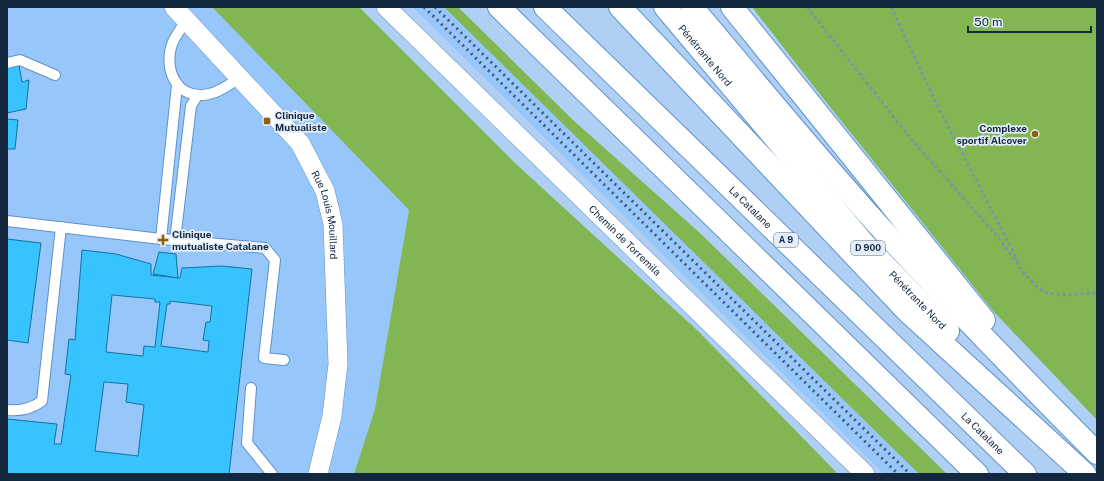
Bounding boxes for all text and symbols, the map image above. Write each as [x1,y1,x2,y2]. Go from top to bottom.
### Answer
scale bar [968,8,1091,34]
text: 50 m [974,15,1002,29]
street label: Pénétrante Nord [676,22,735,88]
place label: Clinique Mutualiste [275,109,327,133]
marker: Clinique Mutualiste [262,116,272,126]
place label: Complexe sportif Alcover [957,122,1027,146]
marker: Complexe sportif Alcover [1030,129,1040,139]
street label: Rue Louis Mouillard [309,168,340,260]
street label: La Catalane [727,184,775,231]
street label: Chemin de Torremila [587,202,664,278]
place label: Clinique mutualiste Catalane [172,228,269,252]
road number: A 9 [774,233,798,247]
marker: Clinique mutualiste Catalane [157,234,169,246]
road number: D 900 [851,241,885,255]
street label: Pénétrante Nord [887,268,949,332]
street label: La Catalane [959,410,1007,457]

